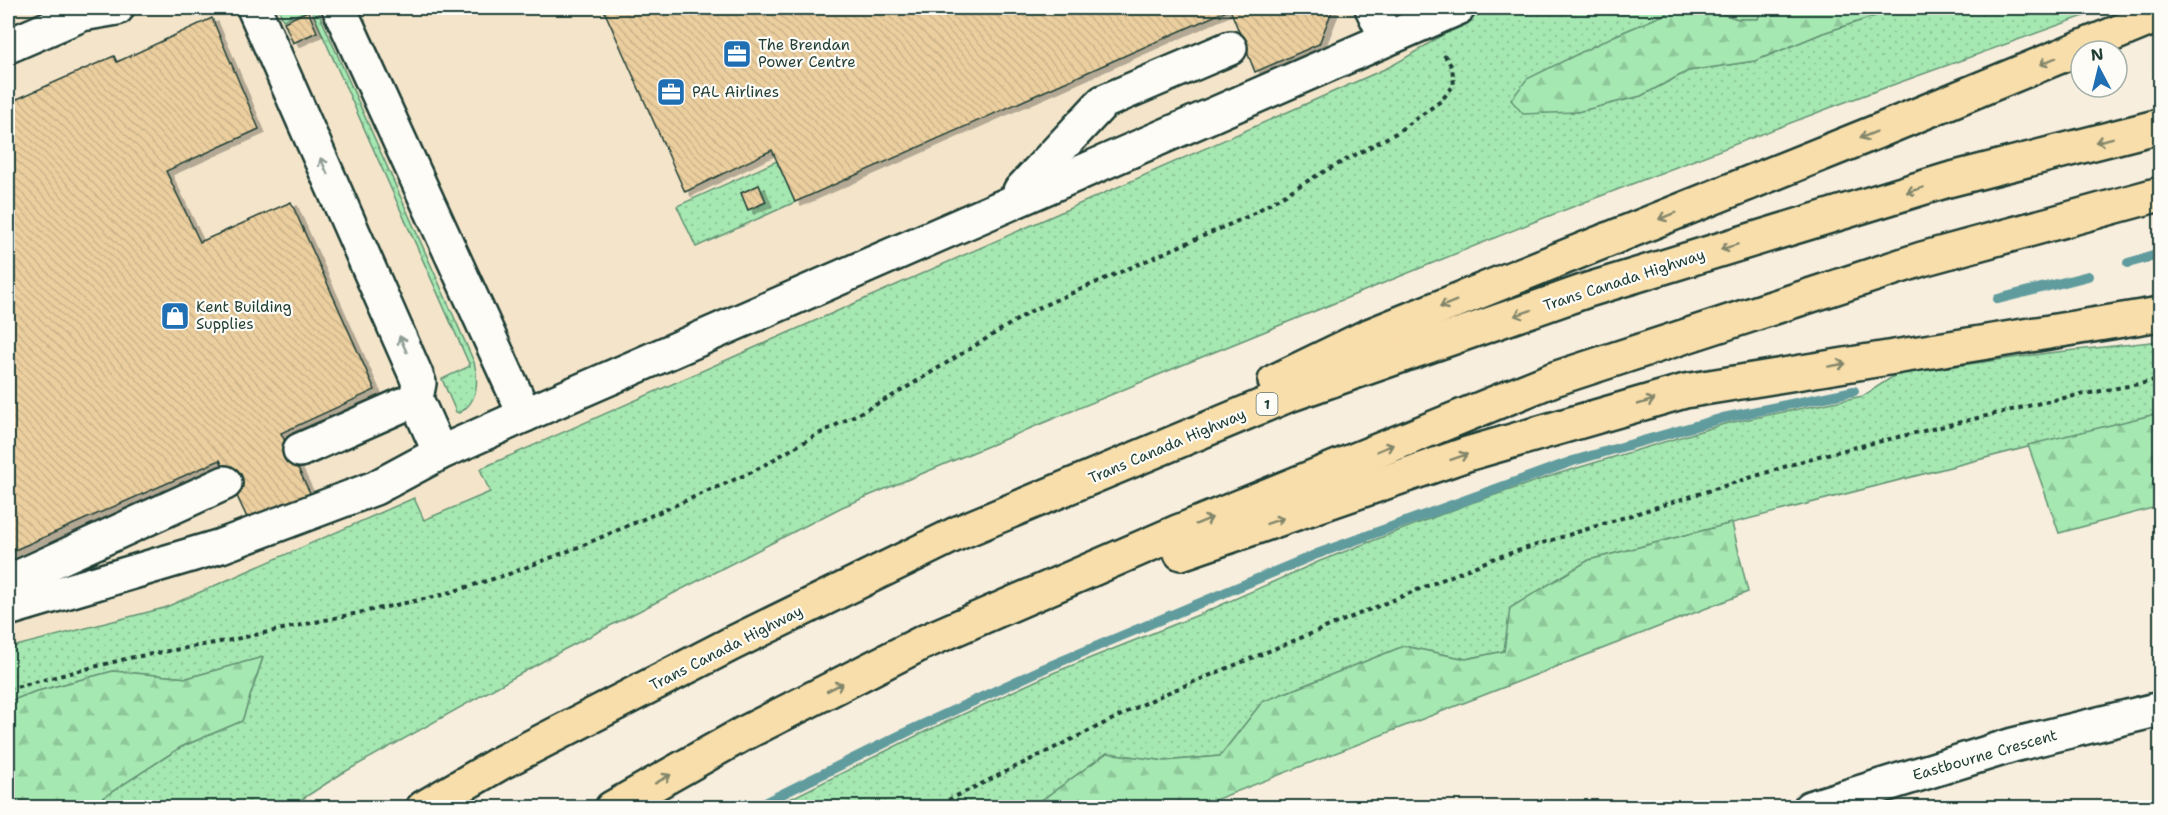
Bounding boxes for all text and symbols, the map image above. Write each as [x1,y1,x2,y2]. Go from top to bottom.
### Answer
place label: The Brendan Power Centre [758,35,856,72]
office icon: The Brendan Power Centre [721,38,753,70]
north arrow [2069,39,2129,99]
text: N [2090,43,2105,66]
one-way arrow [2039,56,2058,67]
office icon: PAL Airlines [655,76,687,108]
place label: PAL Airlines [692,82,779,102]
one-way arrow [1859,130,1878,141]
one-way arrow [2094,135,2113,146]
one-way arrow [318,157,329,176]
one-way arrow [1906,185,1925,196]
one-way arrow [1659,211,1677,222]
one-way arrow [1720,242,1739,253]
street label: Trans Canada Highway [1540,244,1708,316]
place label: Kent Building Supplies [196,297,292,334]
one-way arrow [1439,299,1457,310]
shop icon: Kent Building Supplies [159,300,191,332]
one-way arrow [1514,308,1533,319]
one-way arrow [397,336,408,354]
one-way arrow [1827,360,1847,371]
road number: 1 [1256,393,1278,415]
one-way arrow [1636,396,1655,408]
street label: Trans Canada Highway [1085,404,1249,488]
one-way arrow [1375,442,1393,453]
one-way arrow [1449,450,1468,461]
one-way arrow [1265,514,1284,525]
one-way arrow [1194,515,1213,526]
street label: Trans Canada Highway [646,601,806,695]
one-way arrow [825,681,843,693]
street label: Eastbourne Crescent [1910,725,2060,785]
one-way arrow [654,773,671,785]

